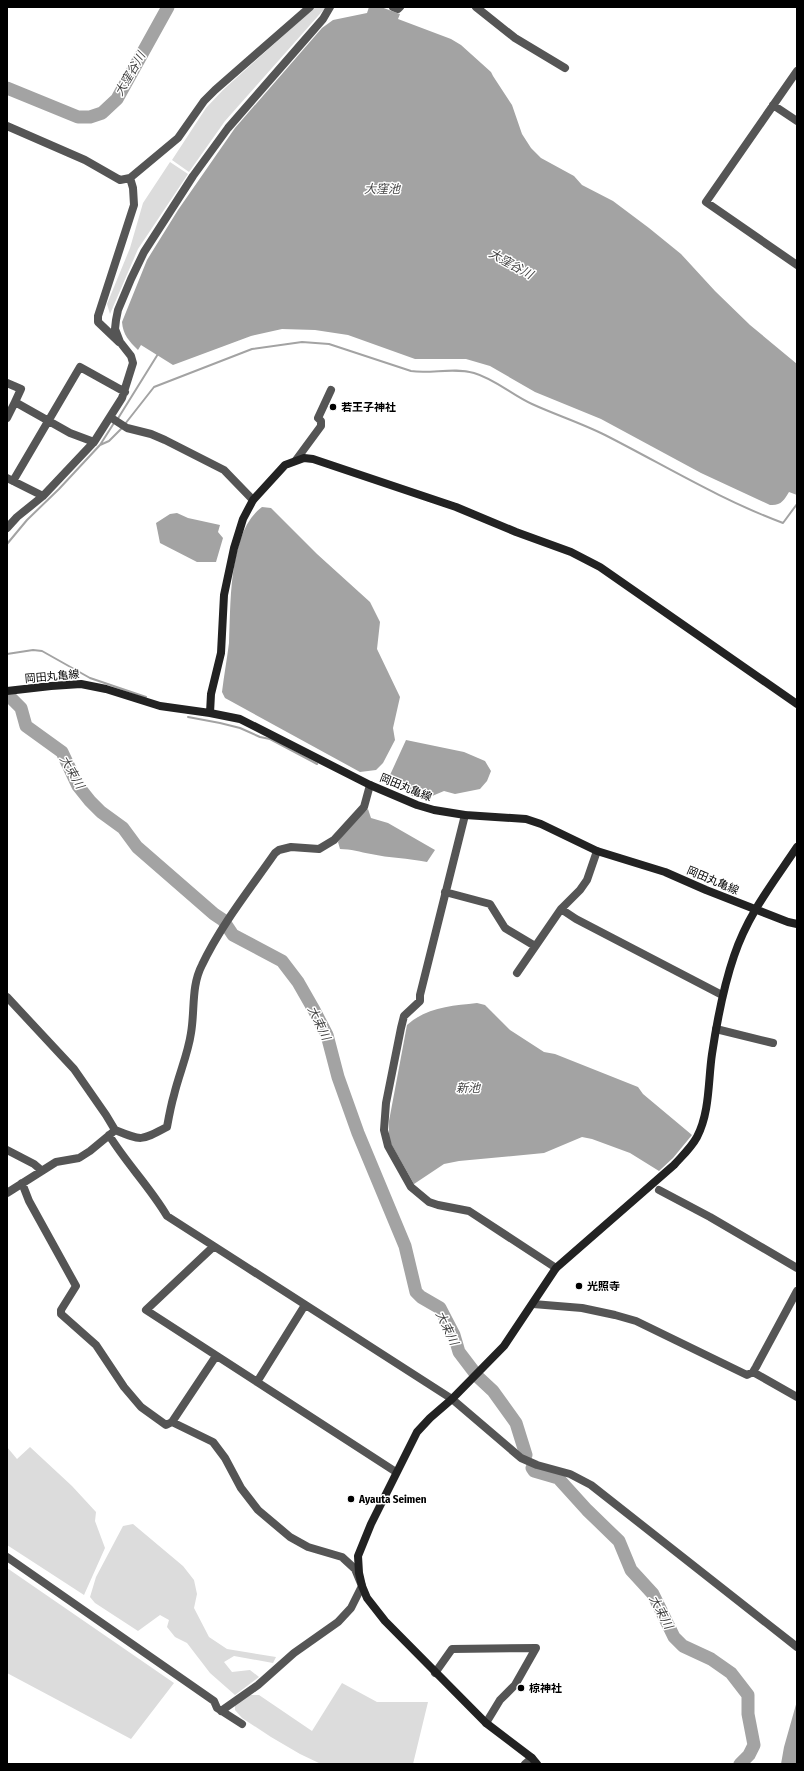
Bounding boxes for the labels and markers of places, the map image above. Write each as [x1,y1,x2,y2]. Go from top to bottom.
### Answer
place label: 若王子神社 [341,401,396,414]
marker: 若王子神社 [328,402,338,412]
place label: 光照寺 [587,1280,620,1293]
marker: 光照寺 [574,1281,584,1291]
place label: Ayauta Seimen [358,1493,427,1506]
marker: Ayauta Seimen [346,1494,356,1504]
place label: 椋神社 [529,1682,562,1695]
marker: 椋神社 [516,1683,526,1693]

